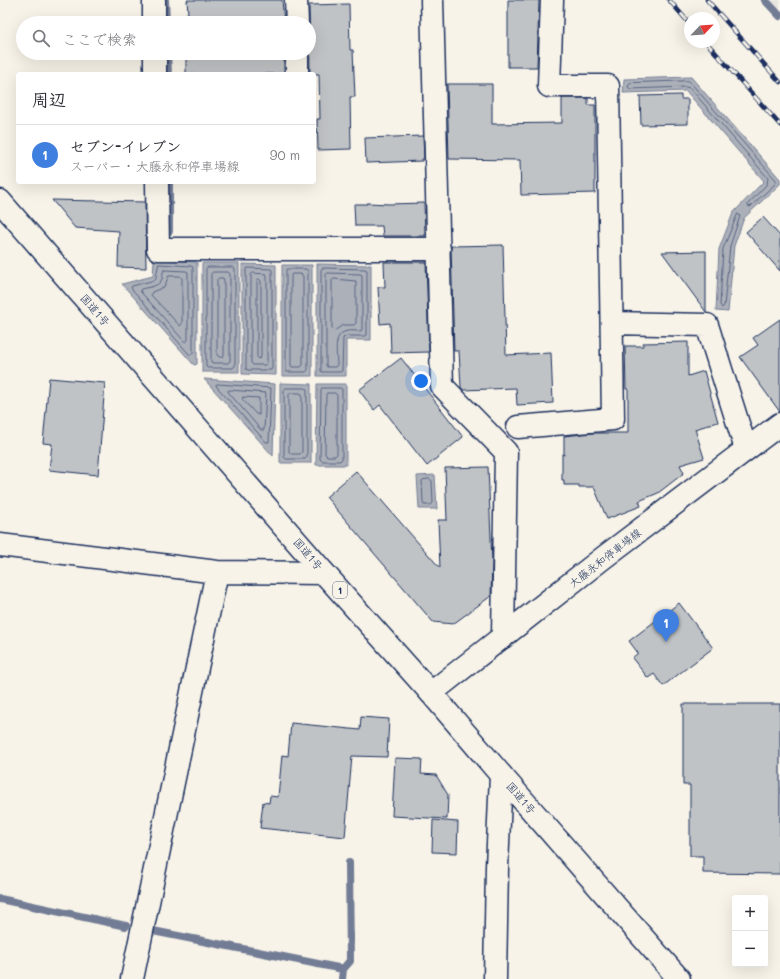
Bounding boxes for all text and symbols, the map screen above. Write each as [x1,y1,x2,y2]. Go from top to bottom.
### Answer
north arrow [684,12,720,48]
search box [16,16,316,60]
icon: search [30,27,52,49]
text: ここで検索 [62,29,137,49]
text: 周辺 [32,88,66,110]
text: セブン-イレブン [70,136,181,156]
text: 1 [42,146,48,163]
text: 90 m [270,146,300,163]
text: スーパー · 大藤永和停車場線 [70,157,239,174]
street label: 国道1号 [77,290,113,329]
your location [411,371,431,391]
street label: 大藤永和停車場線 [565,525,644,591]
street label: 国道1号 [290,534,326,573]
road number: 1 [333,582,347,598]
pin: 1 [653,609,679,642]
street label: 国道1号 [503,778,539,817]
map controls [732,895,768,967]
button: + [732,895,768,931]
button: − [732,931,768,967]

